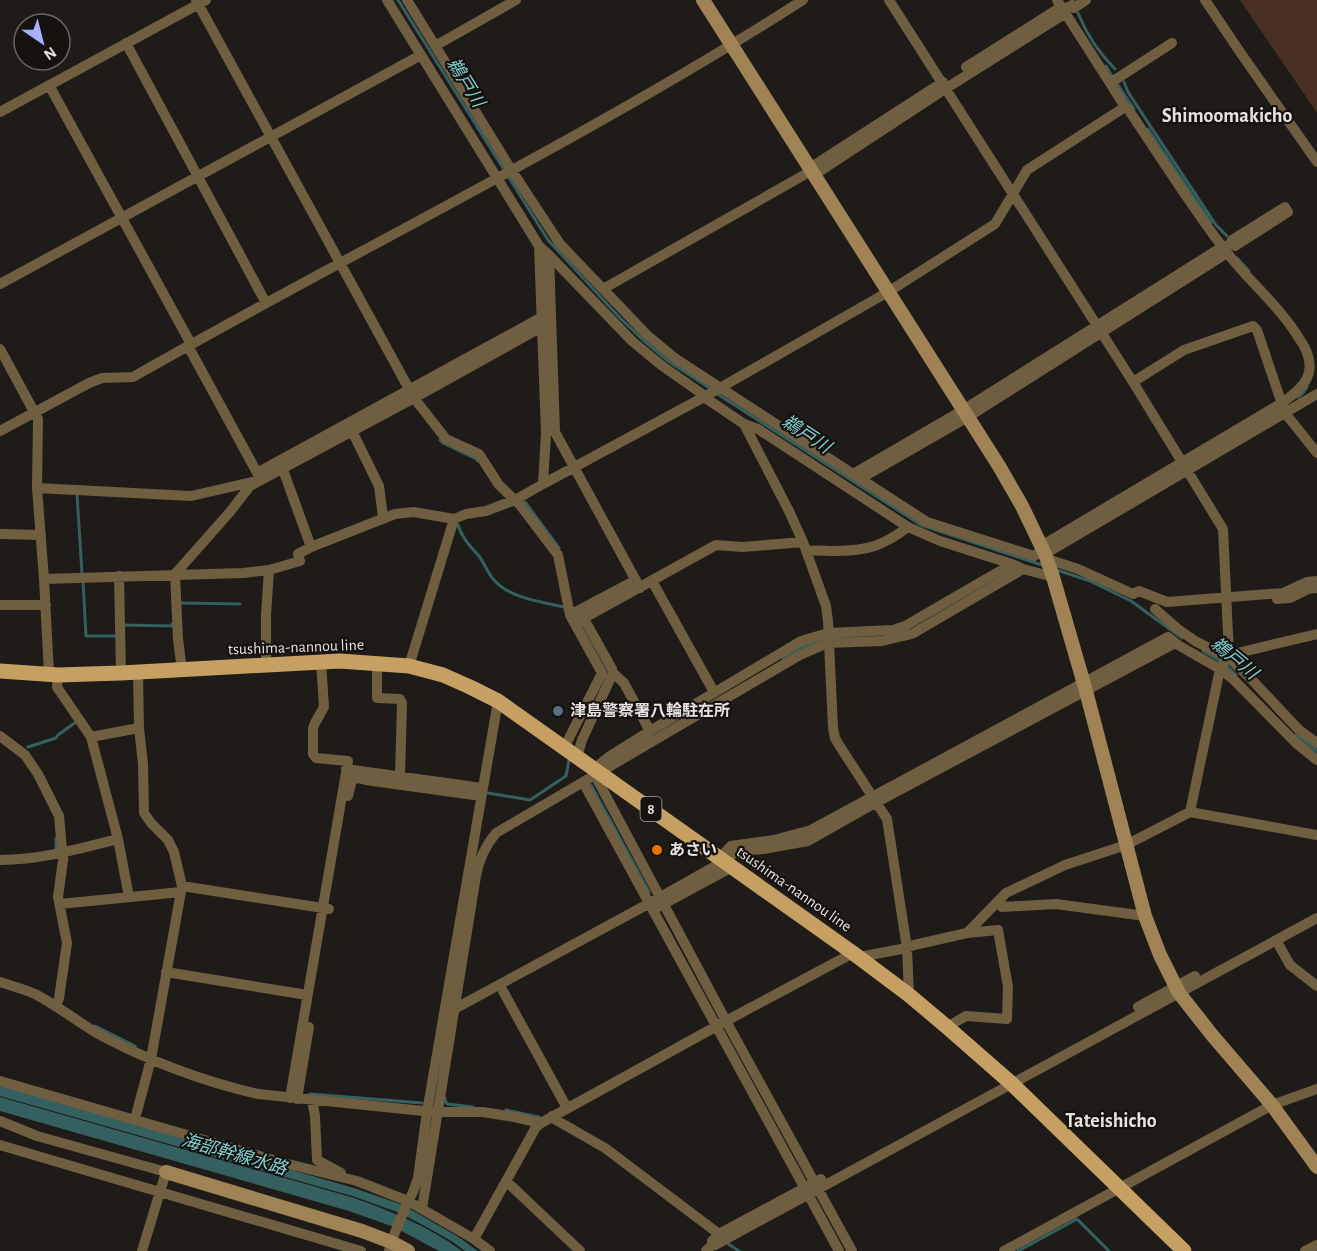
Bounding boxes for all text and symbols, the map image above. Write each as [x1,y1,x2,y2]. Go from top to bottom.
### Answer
north arrow [12,12,72,72]
text: N [41,44,59,63]
water label: 鵜戸川 [443,54,490,112]
district label: Shimoomakicho [1162,106,1292,126]
water label: 鵜戸川 [778,411,836,458]
water label: 鵜戸川 [1208,633,1263,685]
street label: tsushima-nannou line [228,637,364,657]
place label: 津島警察署八輪駐在所 [570,701,730,719]
marker: 津島警察署八輪駐在所 [551,704,565,718]
road number: 8 [640,797,662,821]
place label: あさい [669,841,717,858]
marker: あさい [650,843,664,857]
street label: tsushima-nannou line [734,843,854,935]
district label: Tateishicho [1065,1111,1157,1131]
water label: 海部幹線水路 [180,1130,291,1179]

